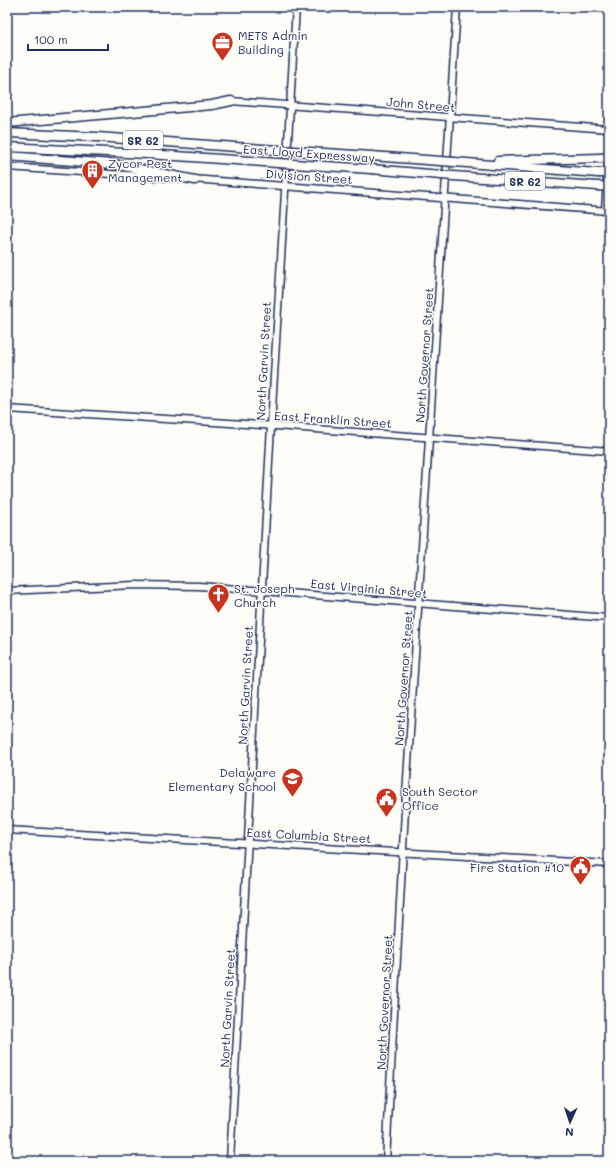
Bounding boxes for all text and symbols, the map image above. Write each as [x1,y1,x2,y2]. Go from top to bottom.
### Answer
scale bar [28,26,108,52]
place label: METS Admin Building [238,27,308,57]
office icon: METS Admin Building [209,29,235,62]
text: 100 m [34,31,68,47]
street label: John Street [386,93,456,115]
road number: SR 62 [123,131,163,149]
street label: East Lloyd Expressway [243,140,375,166]
place label: Zycor Pest Management [108,155,182,185]
building icon: Zycor Pest Management [79,157,105,190]
street label: Division Street [265,165,353,187]
road number: SR 62 [505,172,545,190]
street label: North Governor Street [411,287,437,423]
street label: North Garvin Street [252,301,274,421]
street label: East Franklin Street [274,407,392,431]
street label: East Virginia Street [310,575,428,601]
place label: St. Joseph Church [234,580,295,610]
church icon: St. Joseph Church [205,582,231,615]
street label: North Governor Street [390,610,416,746]
street label: North Garvin Street [234,625,256,745]
place label: Delaware Elementary School [168,764,276,794]
school or university icon: Delaware Elementary School [279,766,305,799]
place label: South Sector Office [402,783,478,813]
public building icon: South Sector Office [374,785,400,818]
street label: East Columbia Street [246,824,372,846]
public building icon: Fire Station #10 [567,854,593,887]
place label: Fire Station #10 [470,859,565,875]
street label: North Governor Street [372,934,396,1070]
street label: North Garvin Street [216,948,238,1068]
north arrow [550,1102,590,1142]
text: N [565,1125,574,1140]

